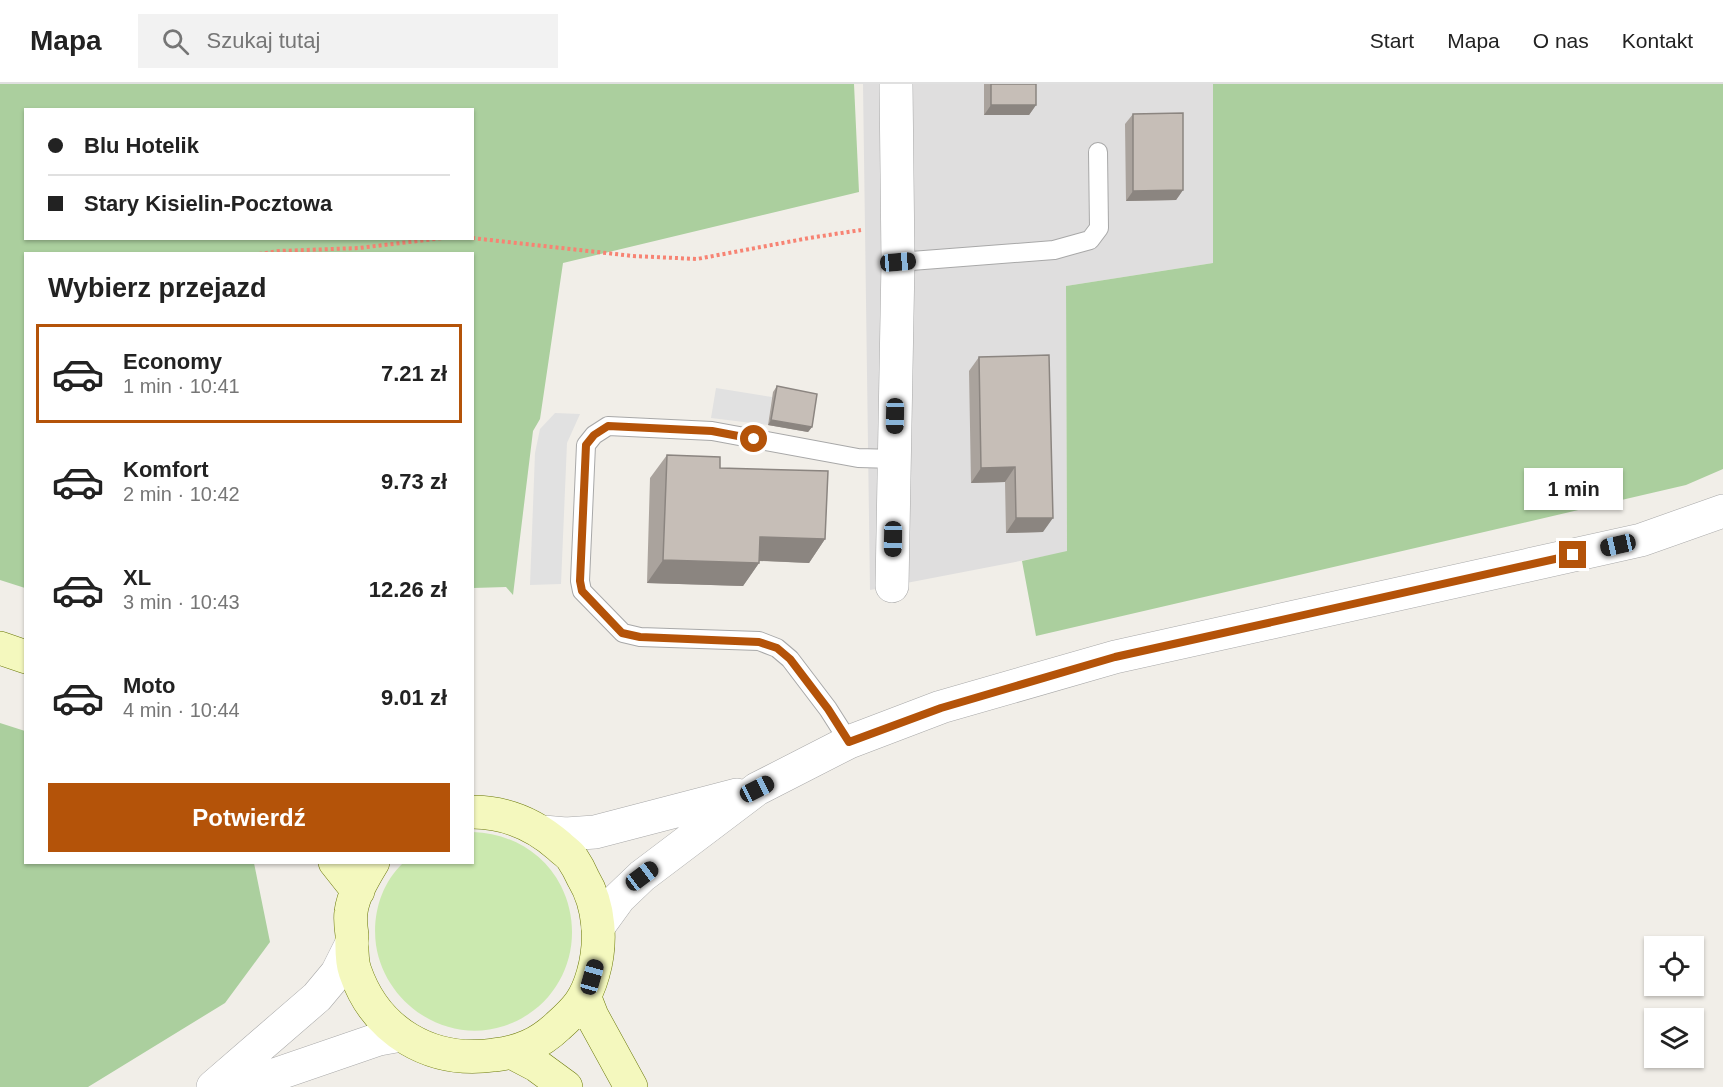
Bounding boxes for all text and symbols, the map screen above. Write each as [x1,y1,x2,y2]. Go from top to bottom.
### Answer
search box [138,14,558,68]
text: Mapa [30,25,102,56]
icon: search [159,25,192,58]
text: Szukaj tutaj [207,28,320,53]
text: Start [1370,29,1414,52]
text: Mapa [1447,29,1500,52]
text: O nas [1533,29,1589,52]
text: Kontakt [1622,29,1693,52]
text: Blu Hotelik [84,133,199,158]
text: Stary Kisielin-Pocztowa [84,191,332,216]
car [879,251,917,273]
text: Wybierz przejazd [48,273,267,303]
icon: car [51,347,105,401]
text: Economy [123,349,222,374]
text: 7.21 zł [381,361,447,386]
text: 1 min · 10:41 [123,375,240,397]
car [886,398,904,434]
route start [740,425,767,452]
icon: car [51,455,105,509]
text: Komfort [123,457,209,482]
callout: 1 min [1524,468,1622,510]
text: 9.73 zł [381,469,447,494]
text: 1 min [1547,478,1600,500]
text: 2 min · 10:42 [123,483,240,505]
car [884,521,902,557]
car [1598,532,1638,558]
route end [1559,541,1586,568]
icon: car [51,563,105,617]
text: XL [123,565,151,590]
text: 12.26 zł [369,577,447,602]
text: 3 min · 10:43 [123,591,240,613]
icon: car [51,671,105,725]
text: Moto [123,673,176,698]
text: 9.01 zł [381,685,447,710]
text: 4 min · 10:44 [123,699,240,721]
car [737,773,777,805]
button: Potwierdź [48,783,450,852]
car [622,858,662,894]
map controls [1644,936,1704,1068]
button: locate [1644,936,1704,996]
car [578,957,606,997]
button: layers [1644,1008,1704,1068]

